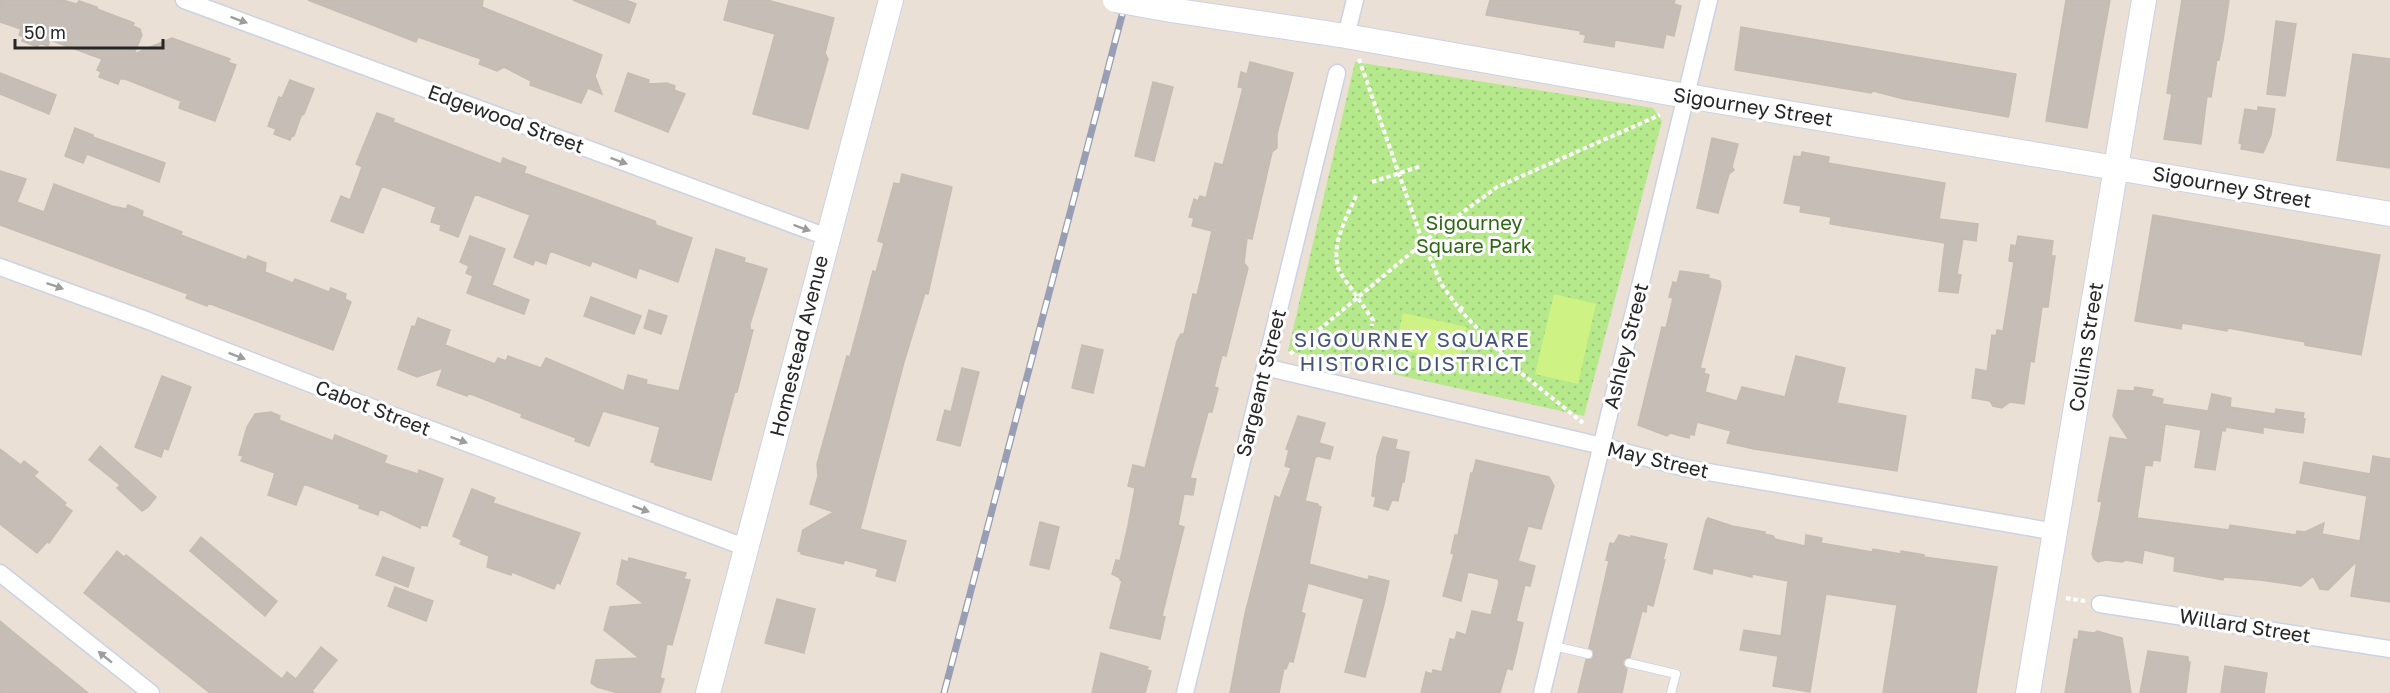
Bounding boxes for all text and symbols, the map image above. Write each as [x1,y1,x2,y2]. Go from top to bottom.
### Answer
scale bar [15,12,164,50]
one-way arrow [230,16,248,26]
text: 50 m [24,21,66,43]
street label: Edgewood Street [425,79,588,157]
street label: Sigourney Street [1672,82,1835,130]
one-way arrow [610,156,628,166]
street label: Sigourney Street [2151,160,2314,212]
park label: Sigourney Square Park [1416,210,1532,257]
one-way arrow [793,224,811,233]
street label: Homestead Avenue [764,253,832,439]
street label: Ashley Street [1598,280,1652,411]
street label: Collins Street [2063,280,2107,413]
one-way arrow [46,282,64,292]
street label: Sargeant Street [1230,306,1290,459]
district label: SIGOURNEY SQUARE HISTORIC DISTRICT [1294,326,1530,376]
one-way arrow [229,351,247,361]
street label: Cabot Street [312,374,434,440]
one-way arrow [450,436,468,446]
street label: May Street [1605,436,1711,482]
one-way arrow [633,504,651,514]
street label: Willard Street [2178,603,2313,647]
one-way arrow [98,651,113,663]

